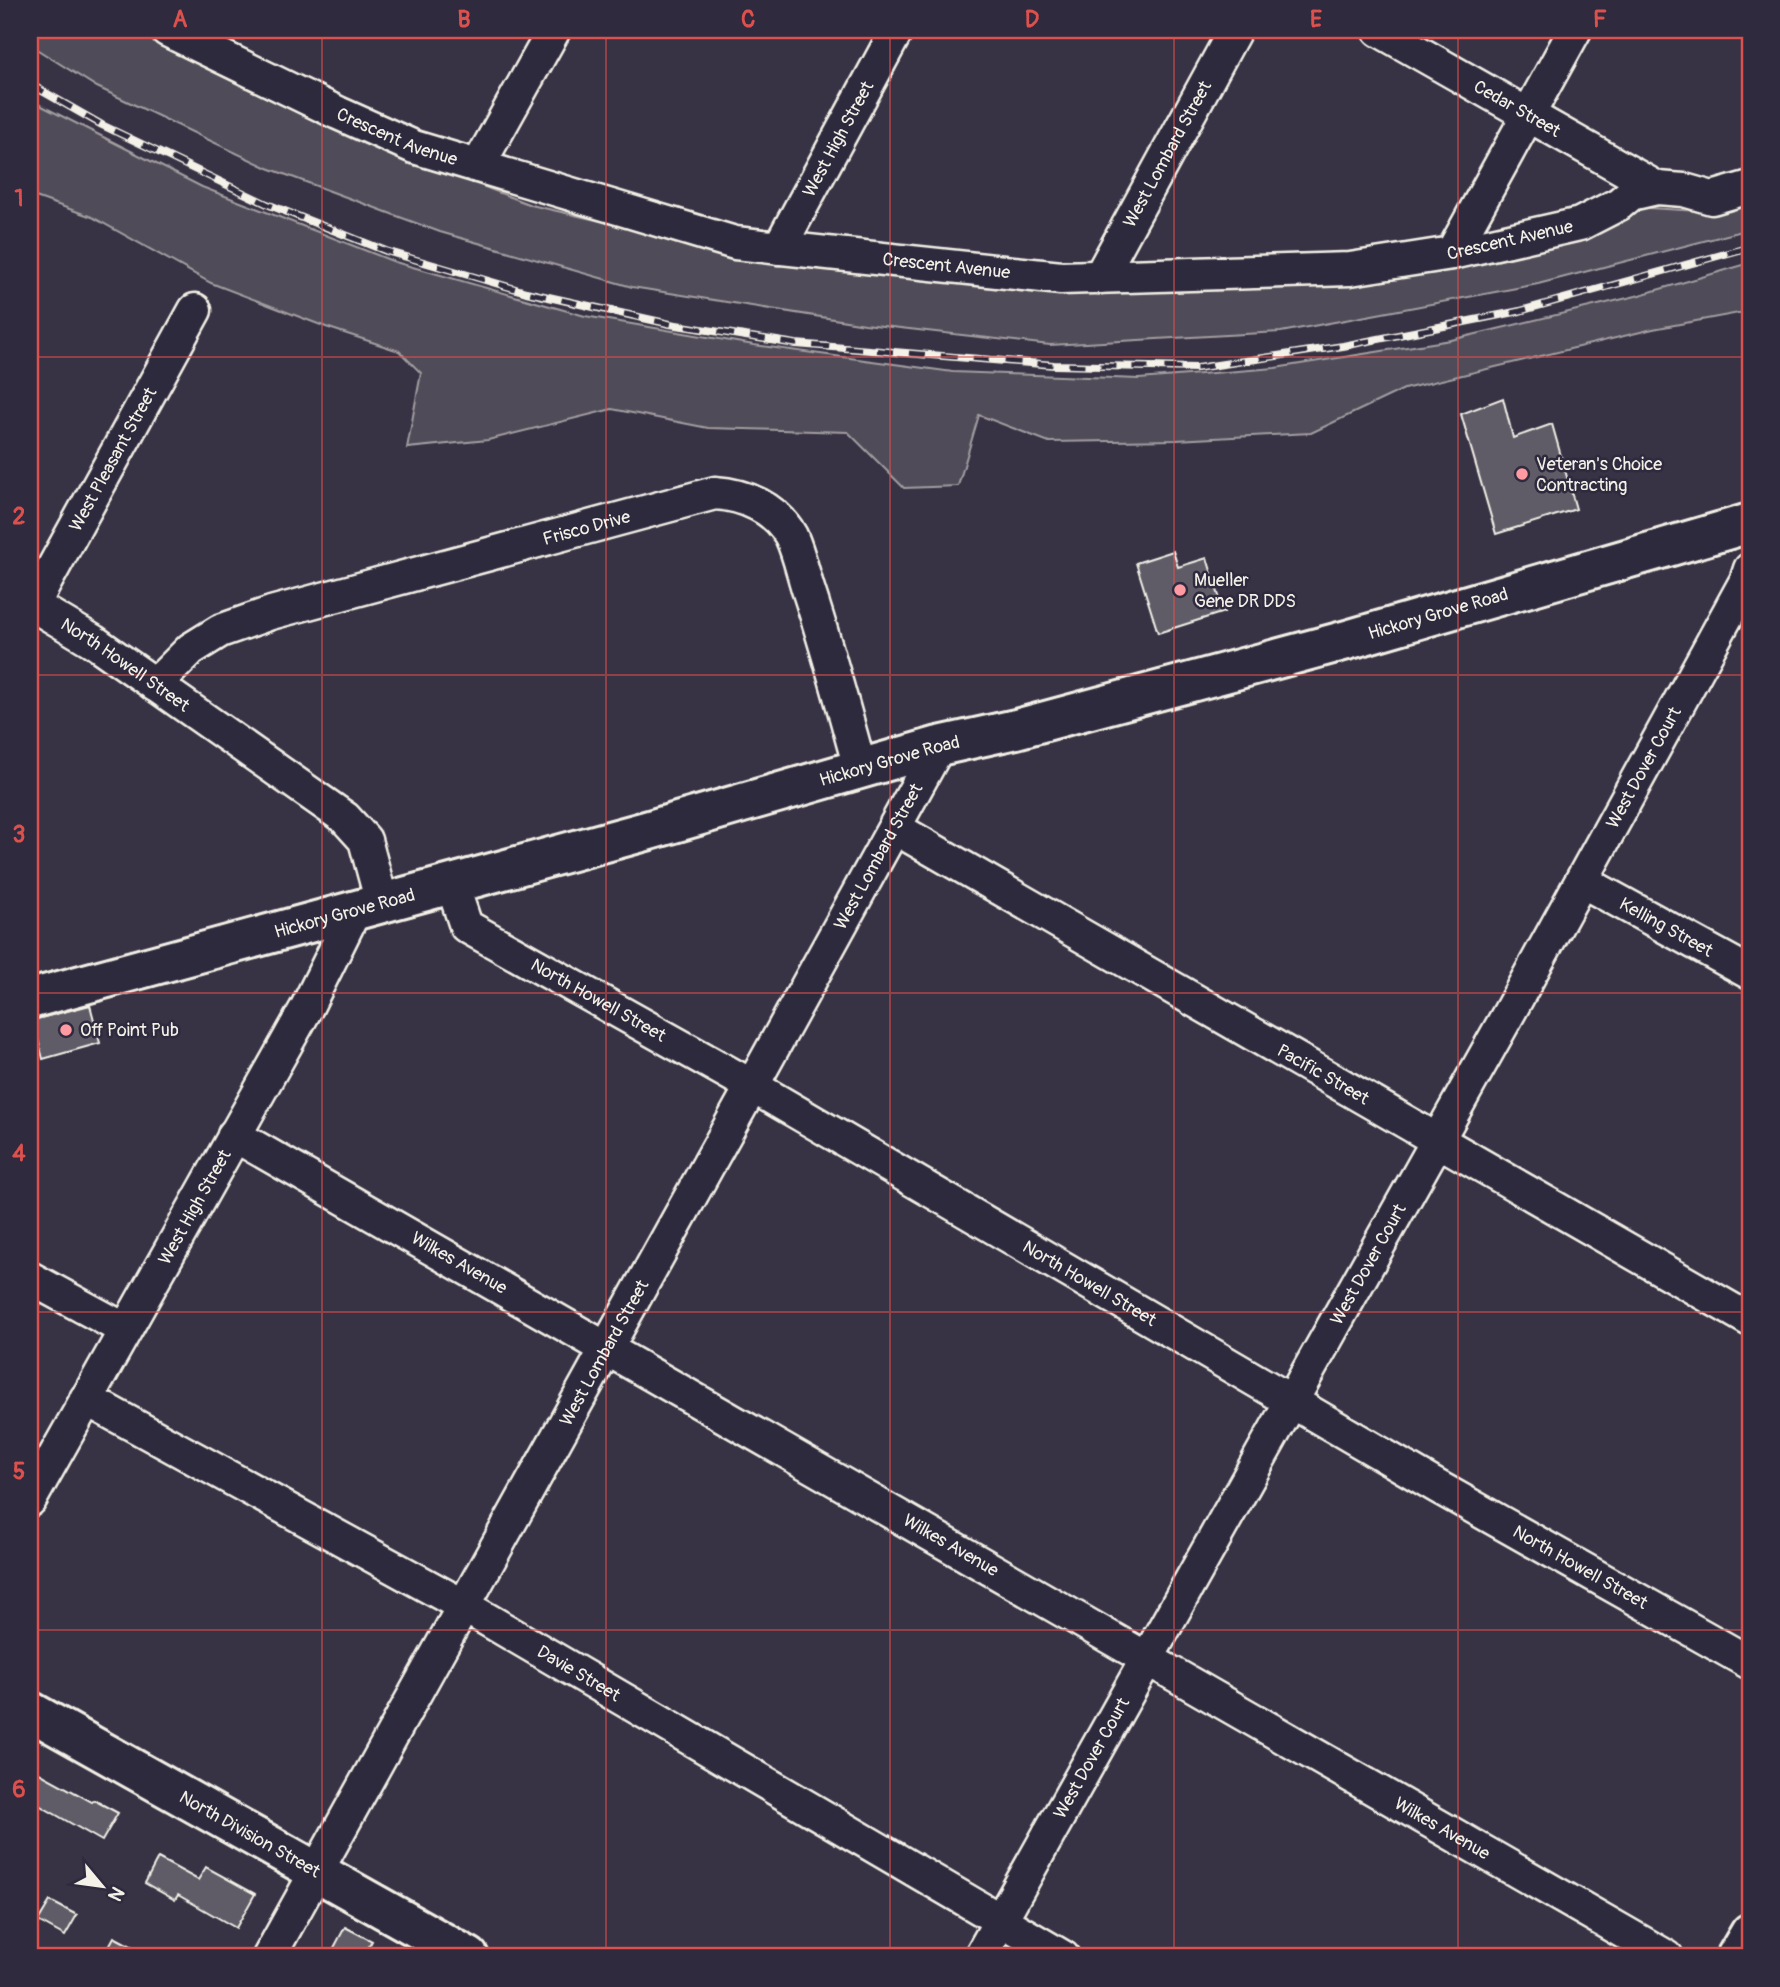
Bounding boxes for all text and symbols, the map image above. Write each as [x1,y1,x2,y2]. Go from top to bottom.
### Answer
text: A [173,5,188,34]
text: B [457,5,471,34]
text: C [741,5,755,34]
text: D [1025,5,1039,34]
text: E [1310,5,1322,34]
text: F [1593,5,1607,34]
street label: Cedar Street [1470,75,1565,143]
street label: West High Street [797,76,879,201]
street label: West Lombard Street [1118,76,1217,231]
street label: Crescent Avenue [333,102,460,171]
text: 1 [15,184,24,213]
street label: Crescent Avenue [1445,214,1575,265]
street label: Crescent Avenue [881,247,1012,284]
street label: West Pleasant Street [64,383,162,535]
place label: Veteran's Choice Contracting [1536,453,1662,497]
marker: Veteran's Choice Contracting [1514,466,1530,482]
text: 2 [13,502,26,531]
street label: Frisco Drive [540,505,633,551]
place label: Mueller Gene DR DDS [1194,569,1296,613]
marker: Mueller Gene DR DDS [1172,582,1188,598]
street label: Hickory Grove Road [1365,582,1511,645]
street label: North Howell Street [57,613,195,717]
street label: West Dover Court [1601,702,1687,832]
street label: Hickory Grove Road [817,730,962,792]
street label: West Lombard Street [829,779,928,934]
text: 3 [13,820,25,849]
street label: Hickory Grove Road [272,883,417,943]
street label: Kelling Street [1615,892,1718,962]
street label: North Howell Street [527,953,671,1047]
place label: Off Point Pub [80,1019,179,1042]
marker: Off Point Pub [58,1022,74,1038]
street label: Pacific Street [1273,1039,1374,1110]
text: 4 [12,1139,26,1168]
street label: West High Street [153,1145,236,1269]
street label: West Dover Court [1325,1199,1412,1329]
street label: Wilkes Avenue [407,1226,511,1299]
street label: North Howell Street [1018,1235,1161,1332]
street label: West Lombard Street [554,1275,654,1430]
text: 5 [13,1457,25,1486]
street label: Wilkes Avenue [899,1509,1003,1582]
street label: North Howell Street [1509,1520,1652,1615]
street label: Davie Street [533,1640,625,1707]
street label: West Dover Court [1048,1693,1135,1823]
text: 6 [12,1775,26,1804]
street label: North Division Street [175,1786,325,1883]
street label: Wilkes Avenue [1390,1792,1494,1865]
north arrow [66,1850,136,1920]
text: N [102,1882,130,1905]

